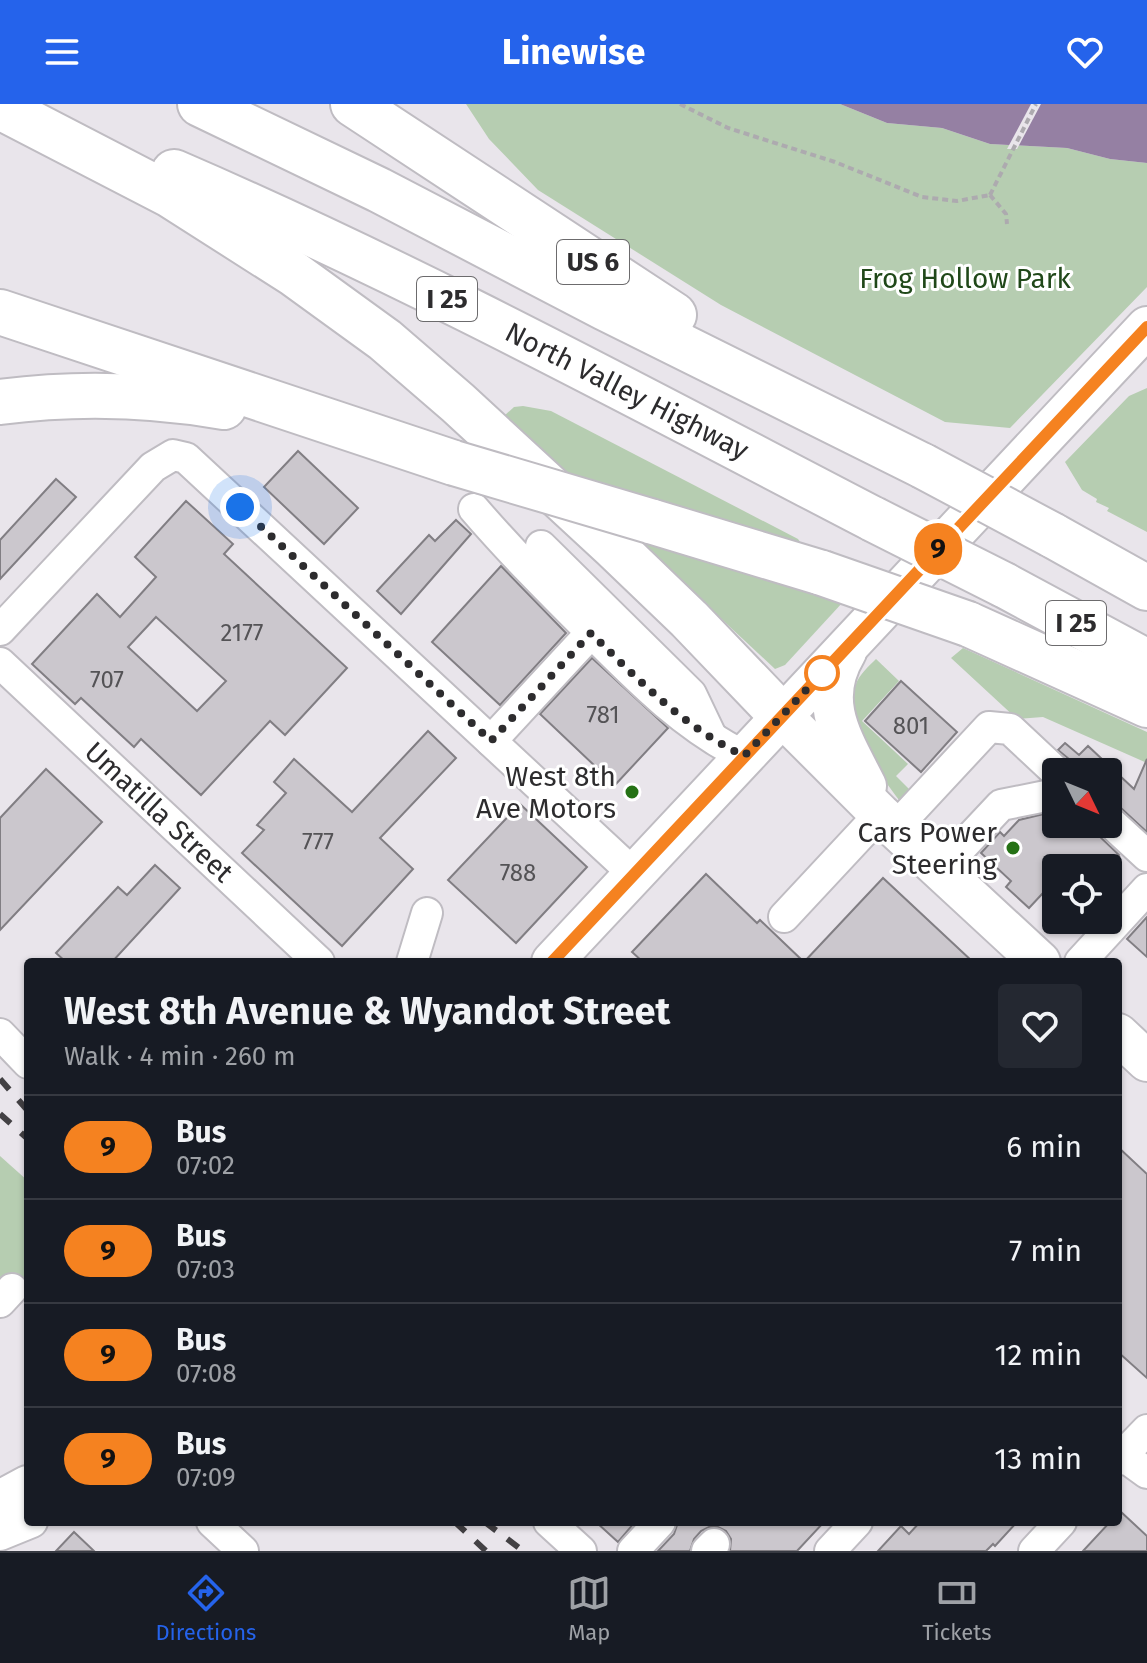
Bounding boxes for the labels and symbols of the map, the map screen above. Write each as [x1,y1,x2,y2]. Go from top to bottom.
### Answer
road number: US 6 [557,240,629,284]
park label: Frog Hollow Park [859,262,1072,295]
road number: I 25 [417,277,477,321]
street label: North Valley Highway [500,315,754,467]
your location [220,487,260,527]
line badge: 9 [912,523,964,575]
road number: I 25 [1046,601,1106,645]
house number: 2177 [221,619,263,647]
unlabelled marker [805,656,839,690]
house number: 707 [90,666,124,694]
house number: 781 [586,701,620,729]
house number: 801 [893,712,929,740]
street label: Umatilla Street [78,735,241,890]
north arrow [1042,758,1122,838]
place label: West 8th Ave Motors [476,760,616,825]
marker: West 8th Ave Motors [623,783,641,801]
place label: Cars Power Steering [858,816,997,881]
house number: 777 [302,828,334,856]
marker: Cars Power Steering [1004,839,1022,857]
house number: 788 [500,859,536,887]

